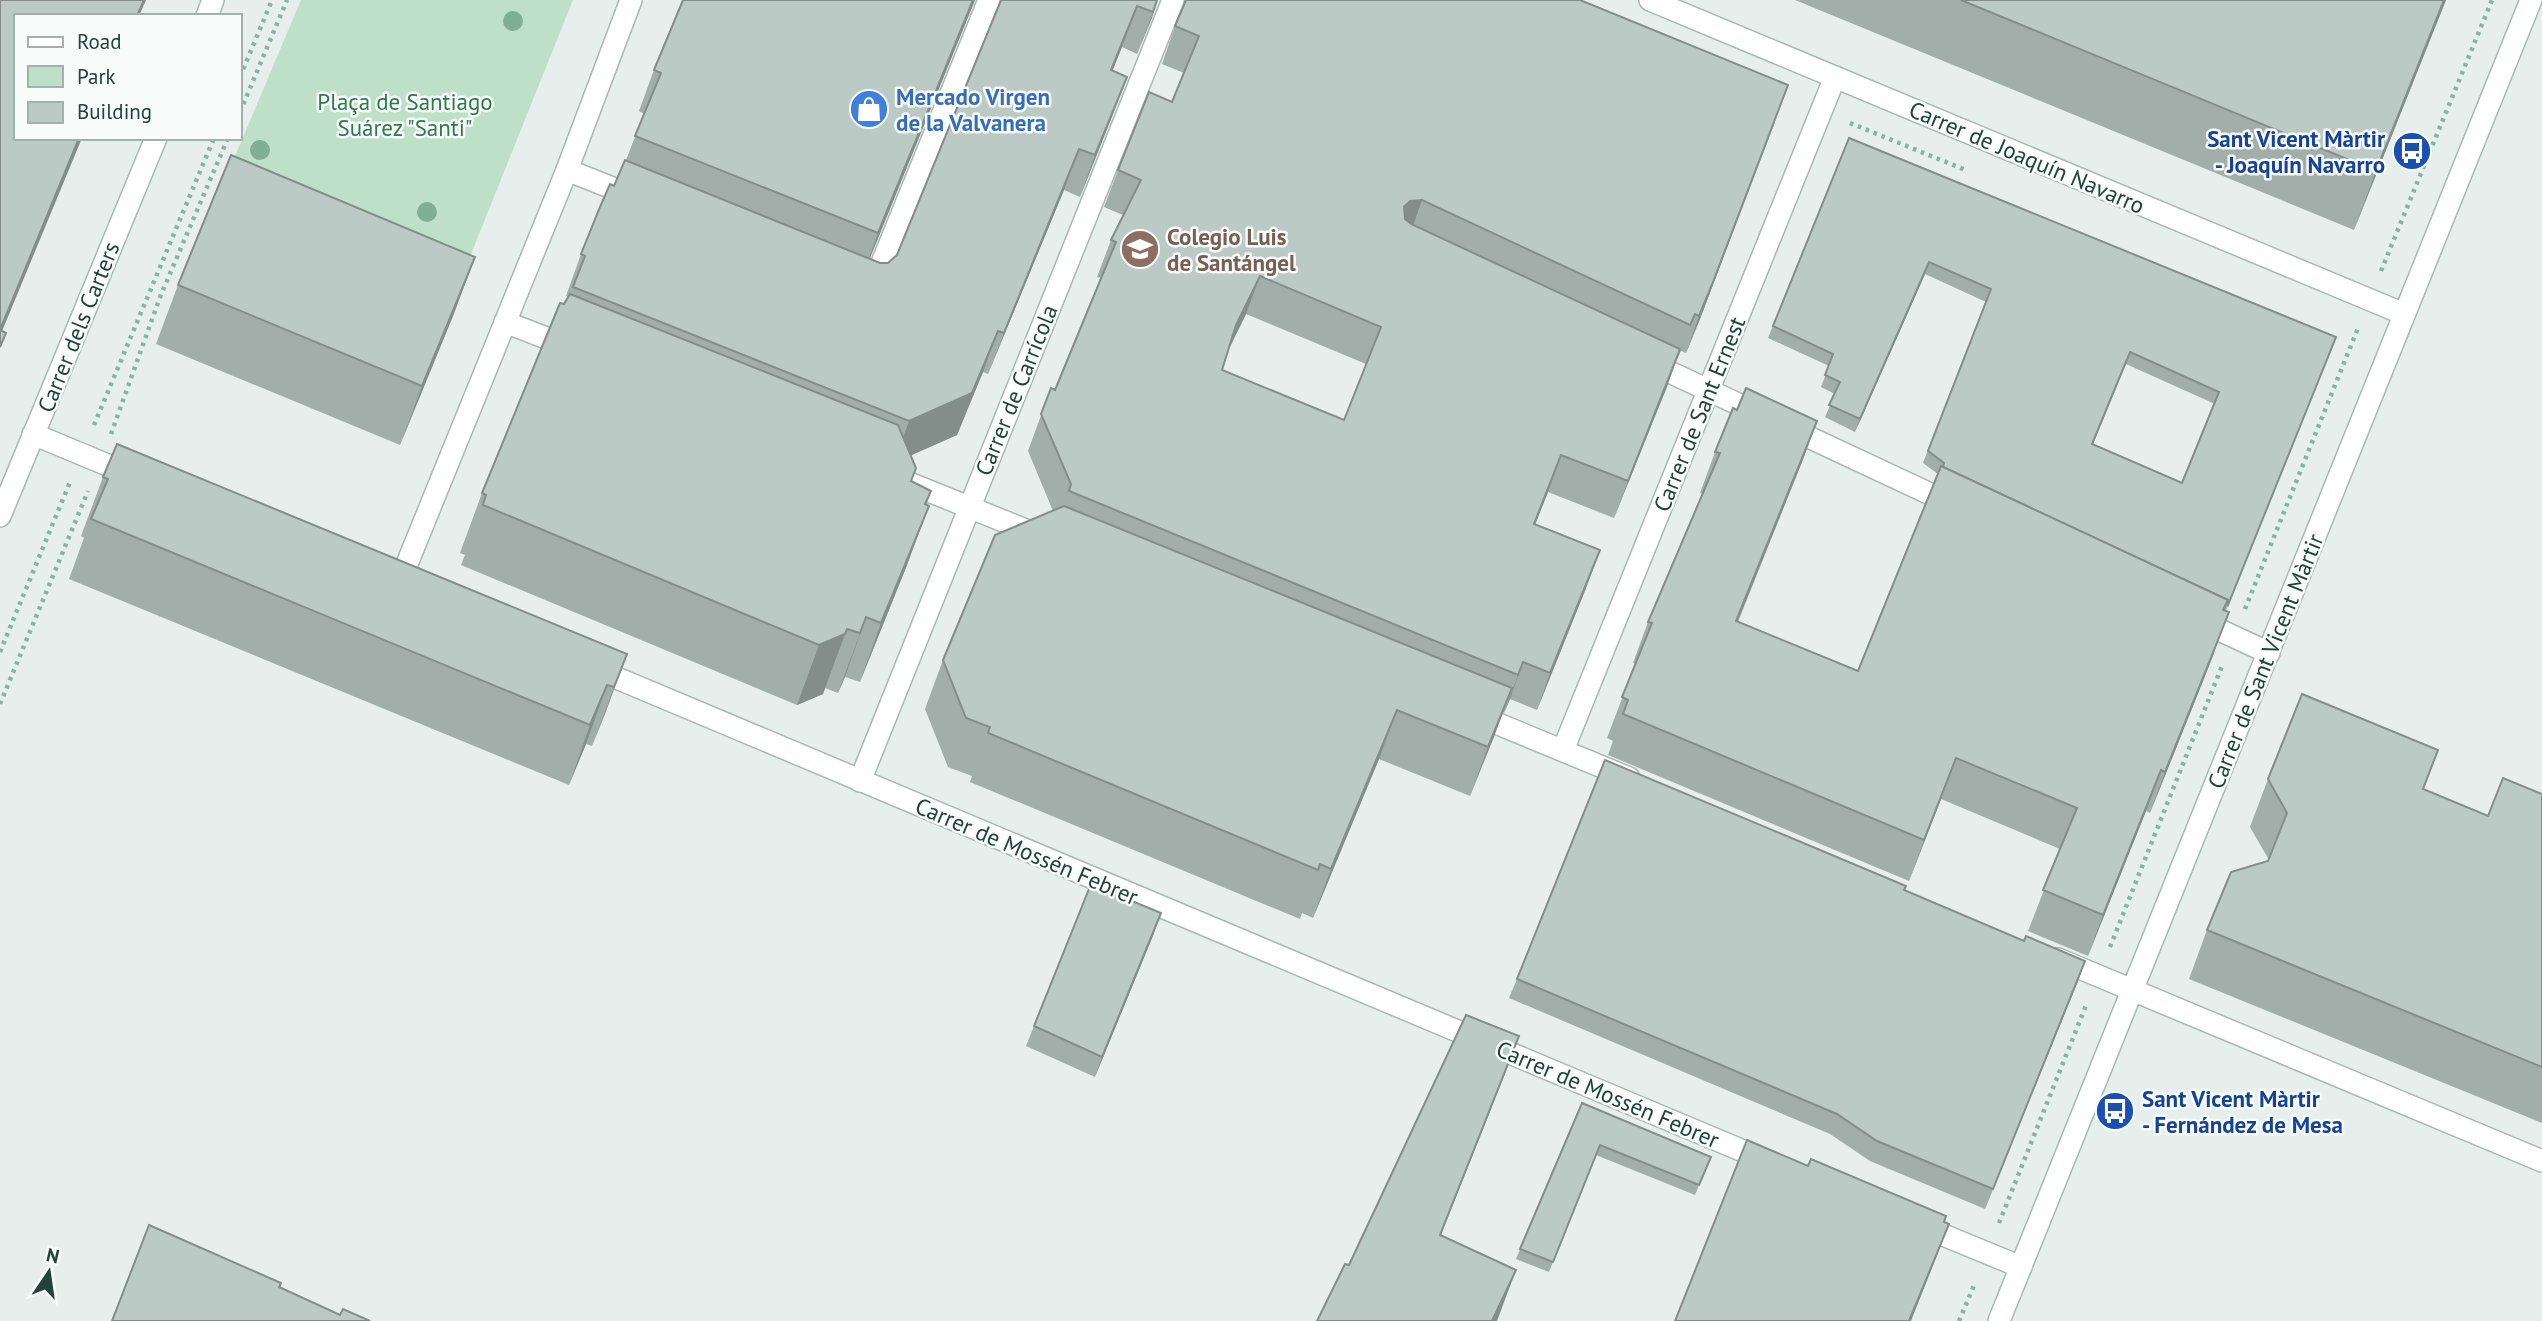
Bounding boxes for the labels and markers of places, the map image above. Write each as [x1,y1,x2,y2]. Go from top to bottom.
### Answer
place label: Mercado Virgen de la Valvanera [896,82,1050,137]
shop icon: Mercado Virgen de la Valvanera [848,88,890,130]
place label: Sant Vicent Màrtir - Joaquín Navarro [2207,124,2386,179]
bus stop icon: Sant Vicent Màrtir - Joaquín Navarro [2391,130,2433,172]
place label: Colegio Luis de Santángel [1167,222,1296,277]
school or university icon: Colegio Luis de Santángel [1119,228,1161,270]
place label: Sant Vicent Màrtir - Fernández de Mesa [2142,1084,2343,1139]
bus stop icon: Sant Vicent Màrtir - Fernández de Mesa [2094,1090,2136,1132]

